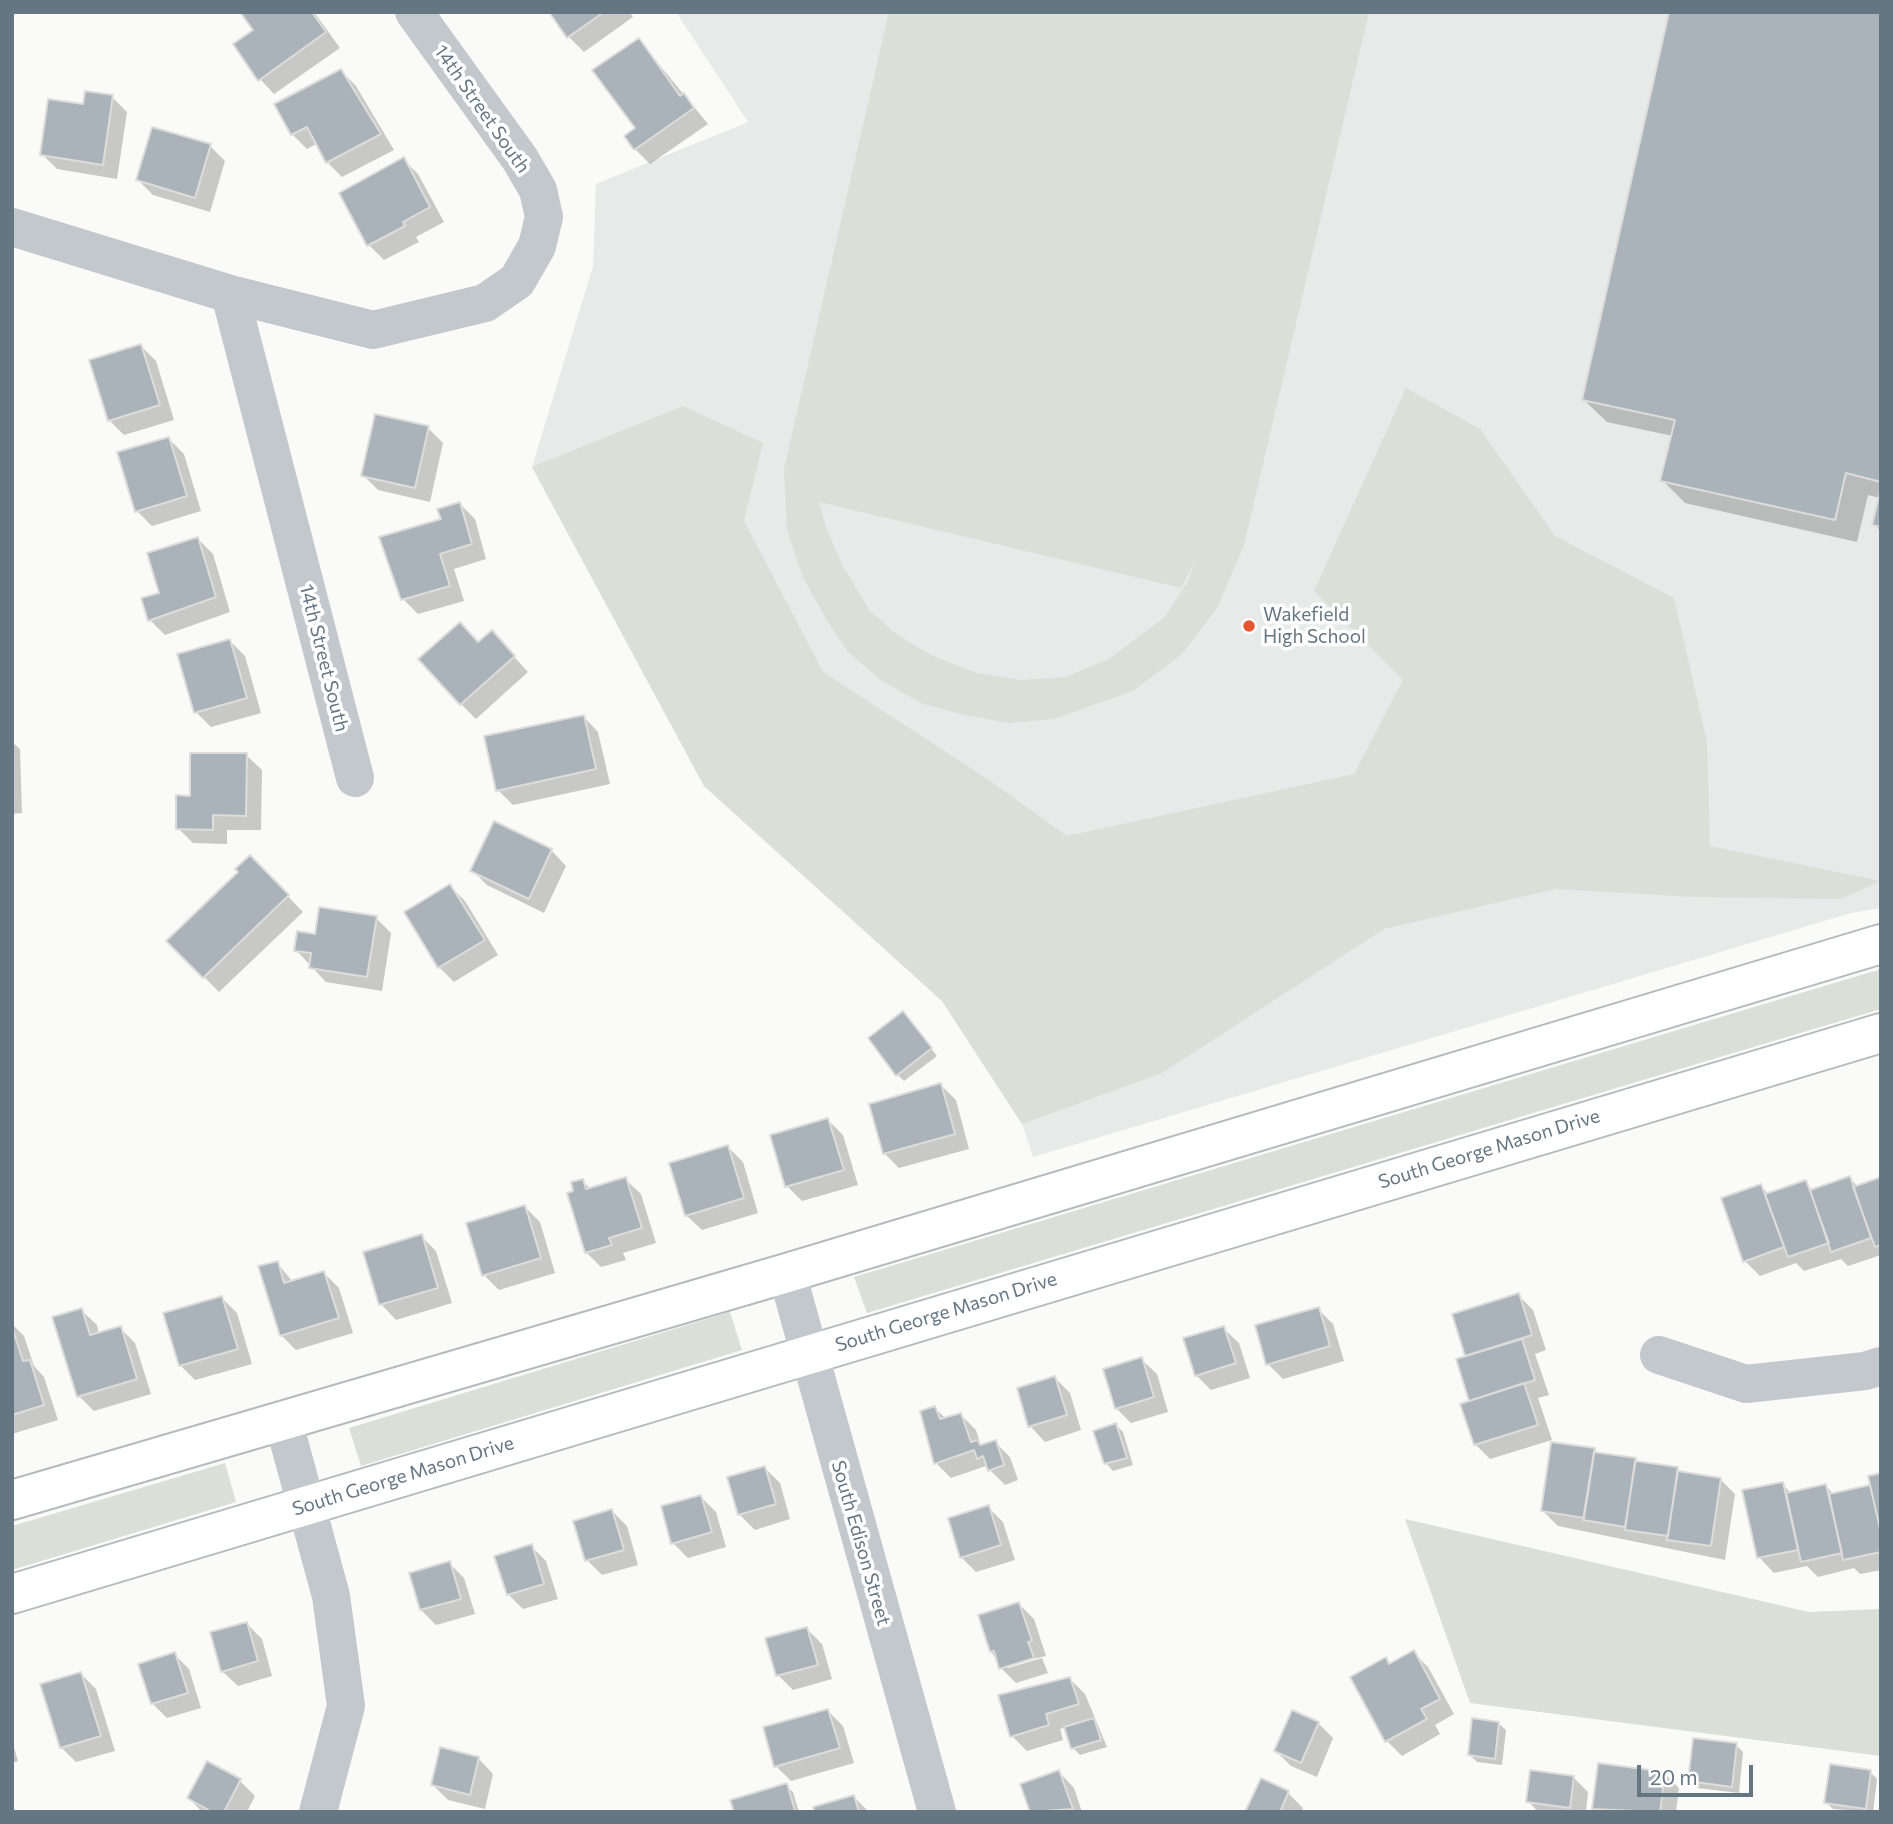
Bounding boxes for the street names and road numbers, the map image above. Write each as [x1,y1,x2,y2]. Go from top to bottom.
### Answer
street label: 14th Street South [429,41,535,177]
street label: 14th Street South [295,582,353,734]
street label: South George Mason Drive [1375,1104,1603,1194]
street label: South George Mason Drive [832,1267,1060,1357]
street label: South George Mason Drive [289,1431,517,1521]
street label: South Edison Street [827,1458,895,1628]

